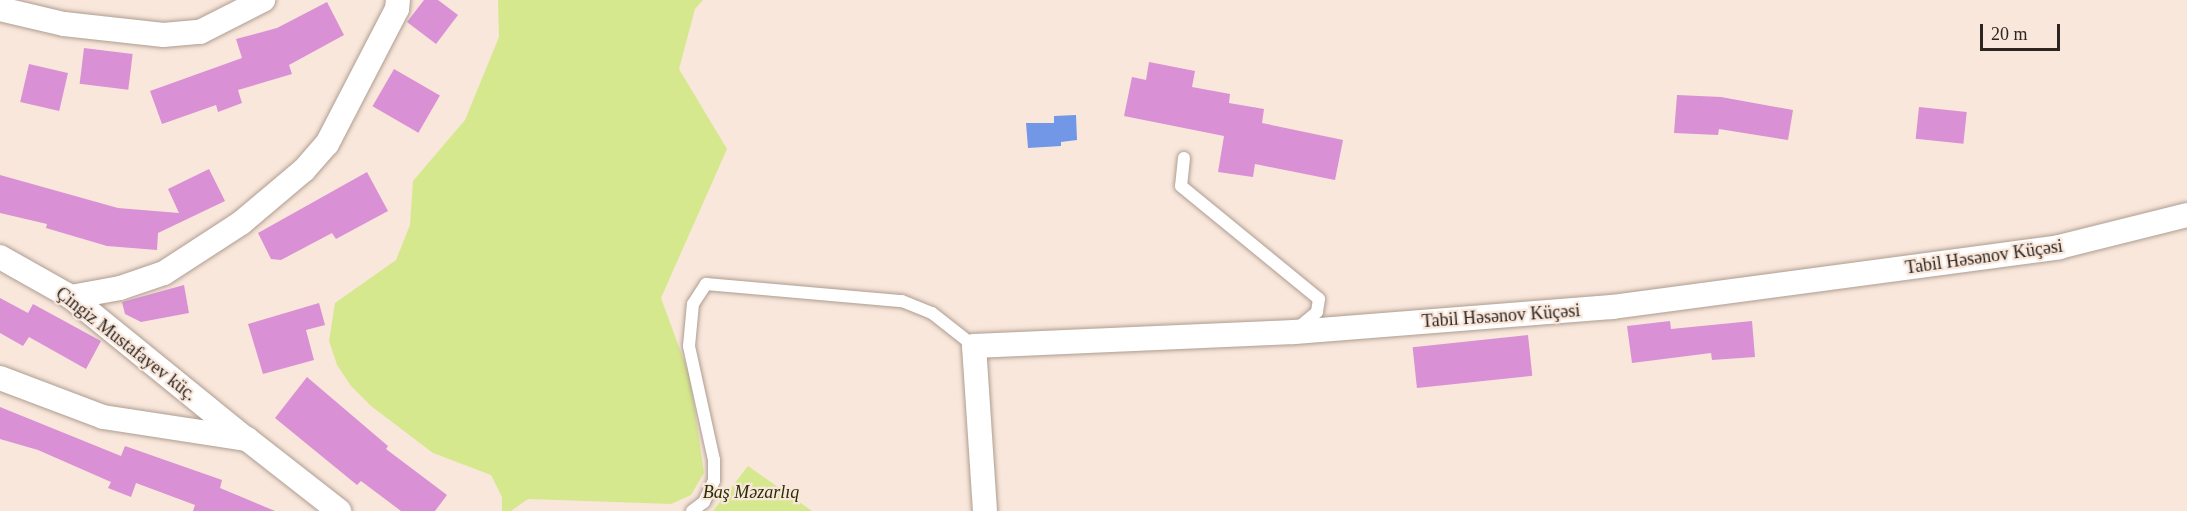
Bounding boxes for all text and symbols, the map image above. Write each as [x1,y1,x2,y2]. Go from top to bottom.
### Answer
scale bar [1983,12,2062,50]
text: 20 m [1991,24,2028,44]
street label: Tabil Həsənov Küçəsi [1904,235,2064,279]
street label: Çingiz Mustafayev küç. [51,282,201,406]
street label: Tabil Həsənov Küçəsi [1421,300,1581,332]
park label: Baş Məzarlıq [703,481,799,503]

